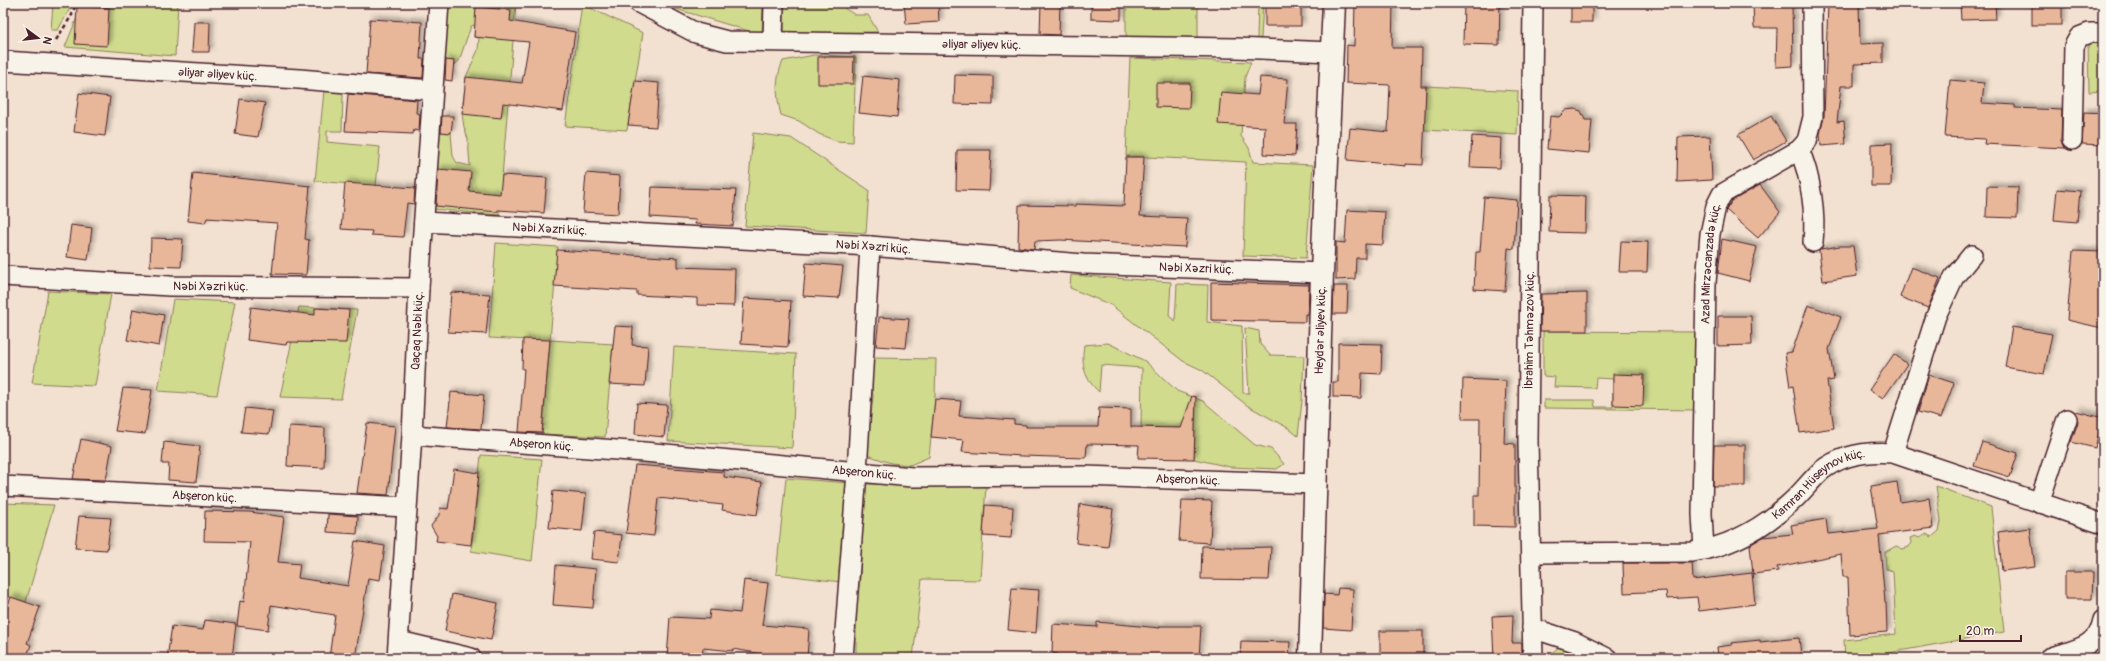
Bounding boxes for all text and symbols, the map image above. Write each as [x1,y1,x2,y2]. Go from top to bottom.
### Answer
north arrow [18,18,58,58]
text: N [40,35,54,46]
street label: Əliyar Əliyev küç. [942,36,1021,53]
street label: Əliyar Əliyev küç. [177,64,258,84]
street label: Azad Mirzəcanzadə küç. [1698,200,1724,324]
street label: Nəbi Xəzri küç. [512,219,588,238]
street label: Nəbi Xəzri küç. [835,237,912,257]
street label: Nəbi Xəzri küç. [1159,259,1234,277]
street label: İbrahim Təhməzov küç. [1520,271,1537,389]
street label: Nəbi Xəzri küç. [173,279,248,294]
street label: Heydər Əliyev küç. [1311,286,1329,375]
street label: Qaçaq Nəbi küç. [408,291,426,370]
street label: Abşeron küç. [509,435,575,454]
street label: Kamran Hüseynov küç. [1769,446,1866,523]
street label: Abşeron küç. [831,462,897,483]
street label: Abşeron küç. [1155,471,1221,488]
street label: Abşeron küç. [172,487,238,506]
scale bar [1960,617,2021,643]
text: 20 m [1966,624,1995,639]

